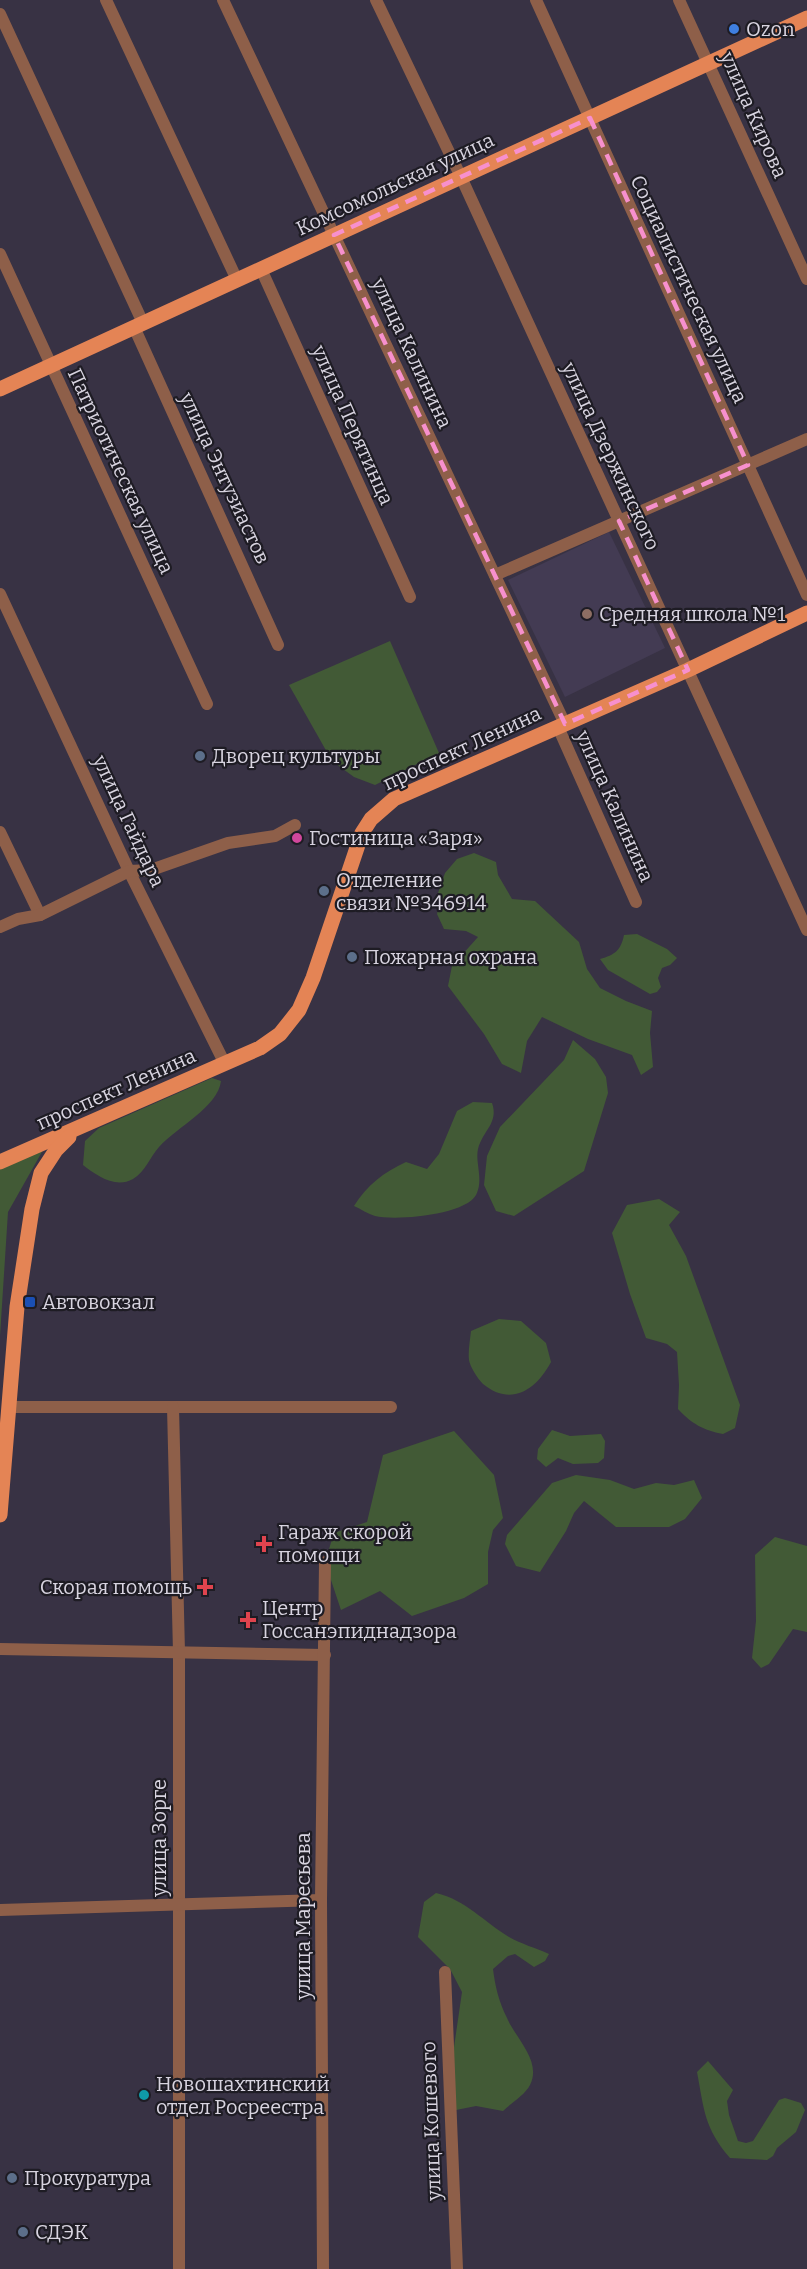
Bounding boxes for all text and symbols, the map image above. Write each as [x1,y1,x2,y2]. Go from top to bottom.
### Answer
place label: Ozon [746,17,795,41]
marker: Ozon [727,22,741,36]
street label: улица Кирова [715,47,793,182]
street label: Комсомольская улица [292,128,498,240]
street label: Социалистическая улица [626,171,752,407]
street label: улица Калинина [366,273,457,432]
street label: улица Перятинца [307,340,399,509]
street label: улица Дзержинского [556,357,665,554]
street label: Патриотическая улица [63,364,179,578]
street label: улица Энтузиастов [174,388,275,567]
place label: Средняя школа №1 [599,602,785,626]
marker: Средняя школа №1 [580,607,594,621]
street label: проспект Ленина [379,701,545,795]
street label: улица Калинина [570,726,659,886]
place label: Дворец культуры [212,744,380,768]
marker: Дворец культуры [193,749,207,763]
street label: улица Гайдара [87,750,170,891]
place label: Гостиница «Заря» [309,826,483,850]
marker: Гостиница «Заря» [290,831,304,845]
place label: Отделение связи №346914 [336,868,487,915]
marker: Отделение связи №346914 [317,884,331,898]
place label: Пожарная охрана [364,945,537,969]
marker: Пожарная охрана [345,950,359,964]
street label: проспект Ленина [33,1043,199,1135]
place label: Автовокзал [42,1290,155,1314]
marker: Автовокзал [23,1295,37,1309]
place label: Гараж скорой помощи [278,1520,412,1567]
marker: Гараж скорой помощи [255,1535,273,1553]
place label: Скорая помощь [40,1575,192,1599]
marker: Скорая помощь [196,1578,214,1596]
place label: Центр Госсанэпиднадзора [262,1596,457,1643]
marker: Центр Госсанэпиднадзора [239,1611,257,1629]
street label: улица Зорге [147,1779,171,1898]
street label: улица Маресьева [291,1832,315,2001]
street label: улица Кошевого [416,2041,446,2202]
place label: Новошахтинский отдел Росреестра [156,2072,330,2119]
marker: Новошахтинский отдел Росреестра [137,2088,151,2102]
place label: Прокуратура [24,2166,151,2190]
marker: Прокуратура [5,2171,19,2185]
place label: СДЭК [35,2220,88,2244]
marker: СДЭК [16,2225,30,2239]

